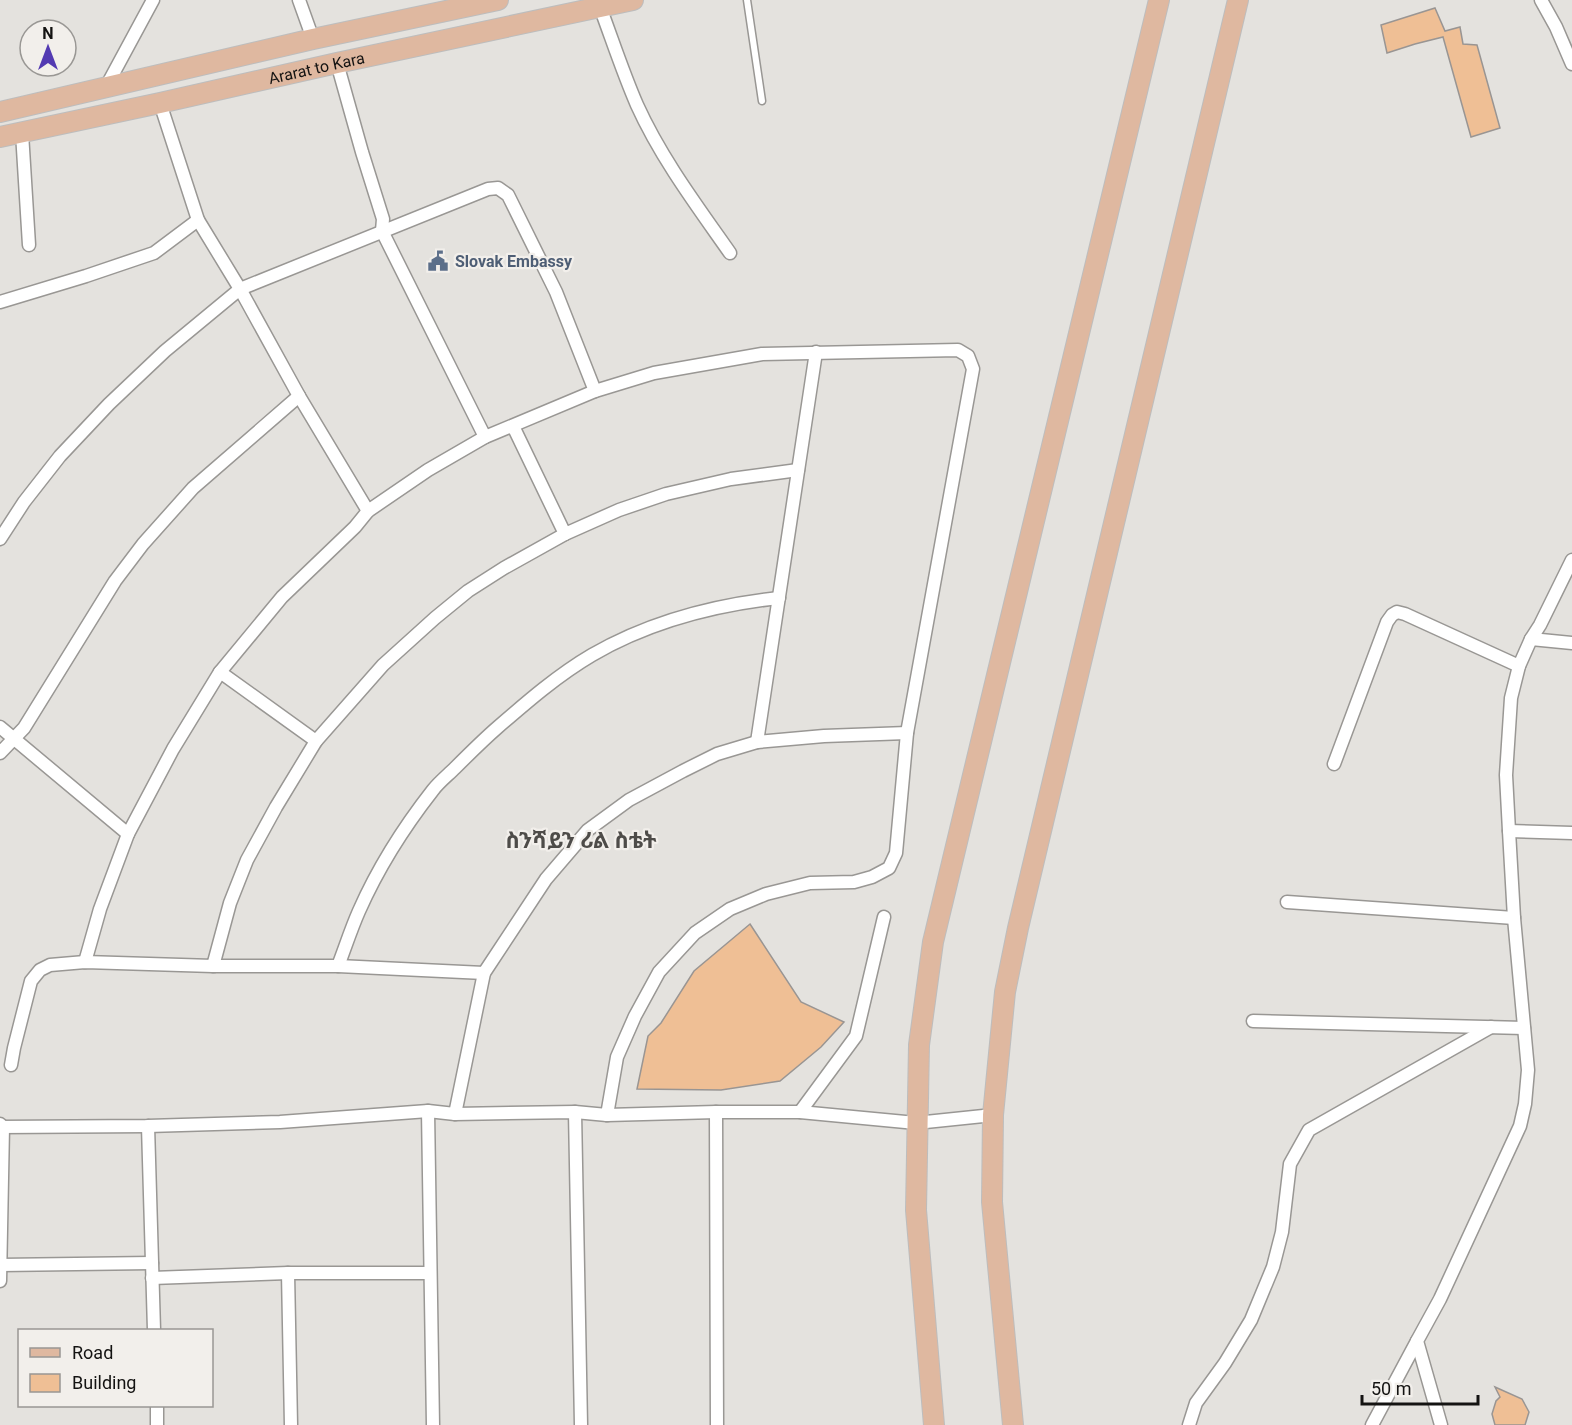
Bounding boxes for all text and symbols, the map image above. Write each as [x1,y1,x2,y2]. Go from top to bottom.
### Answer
north arrow [18,18,78,78]
text: N [42,24,54,43]
street label: Ararat to Kara [267,48,366,88]
public building icon: Slovak Embassy [426,249,450,273]
place label: Slovak Embassy [455,252,573,271]
district label: ስንሻይን ሪል ስቴት [505,828,657,853]
legend [18,1329,213,1407]
text: Road [72,1342,113,1363]
scale bar [1362,1368,1478,1406]
text: Building [72,1372,136,1393]
text: 50 m [1371,1378,1411,1399]

